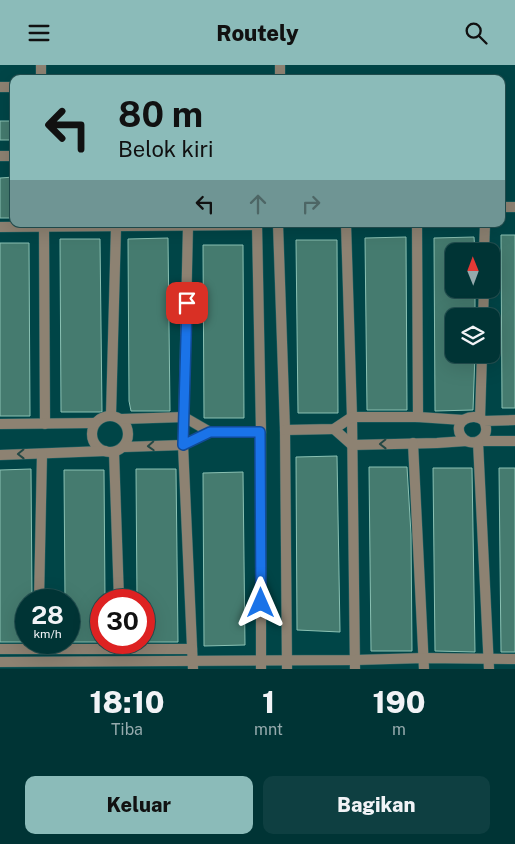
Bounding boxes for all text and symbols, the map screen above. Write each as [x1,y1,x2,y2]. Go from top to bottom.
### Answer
icon: menu [25,19,53,47]
icon: search [462,19,490,47]
text: Routely [216,20,299,46]
text: 80 m [118,94,203,135]
icon: left [35,95,100,160]
text: Belok kiri [118,136,214,162]
icon: left [191,190,219,218]
icon: ahead [244,190,272,218]
icon: right [297,190,325,218]
north arrow [445,243,500,297]
map controls [445,243,500,363]
pin [166,282,208,324]
icon: arrive [173,289,201,317]
button: layers [445,308,500,363]
one-way arrow [378,439,386,449]
one-way arrow [147,441,154,451]
one-way arrow [17,449,24,459]
position arrow [234,576,286,628]
speed limit sign: 30 [90,589,155,654]
text: 28 [31,600,64,630]
text: km/h [33,627,62,641]
text: 18:10 [89,684,165,720]
text: 1 [262,684,275,720]
text: 190 [372,684,426,720]
text: Tiba [111,720,143,739]
text: mnt [254,720,283,739]
text: m [392,720,406,739]
button: Keluar [25,776,253,834]
button: Bagikan [263,776,490,834]

